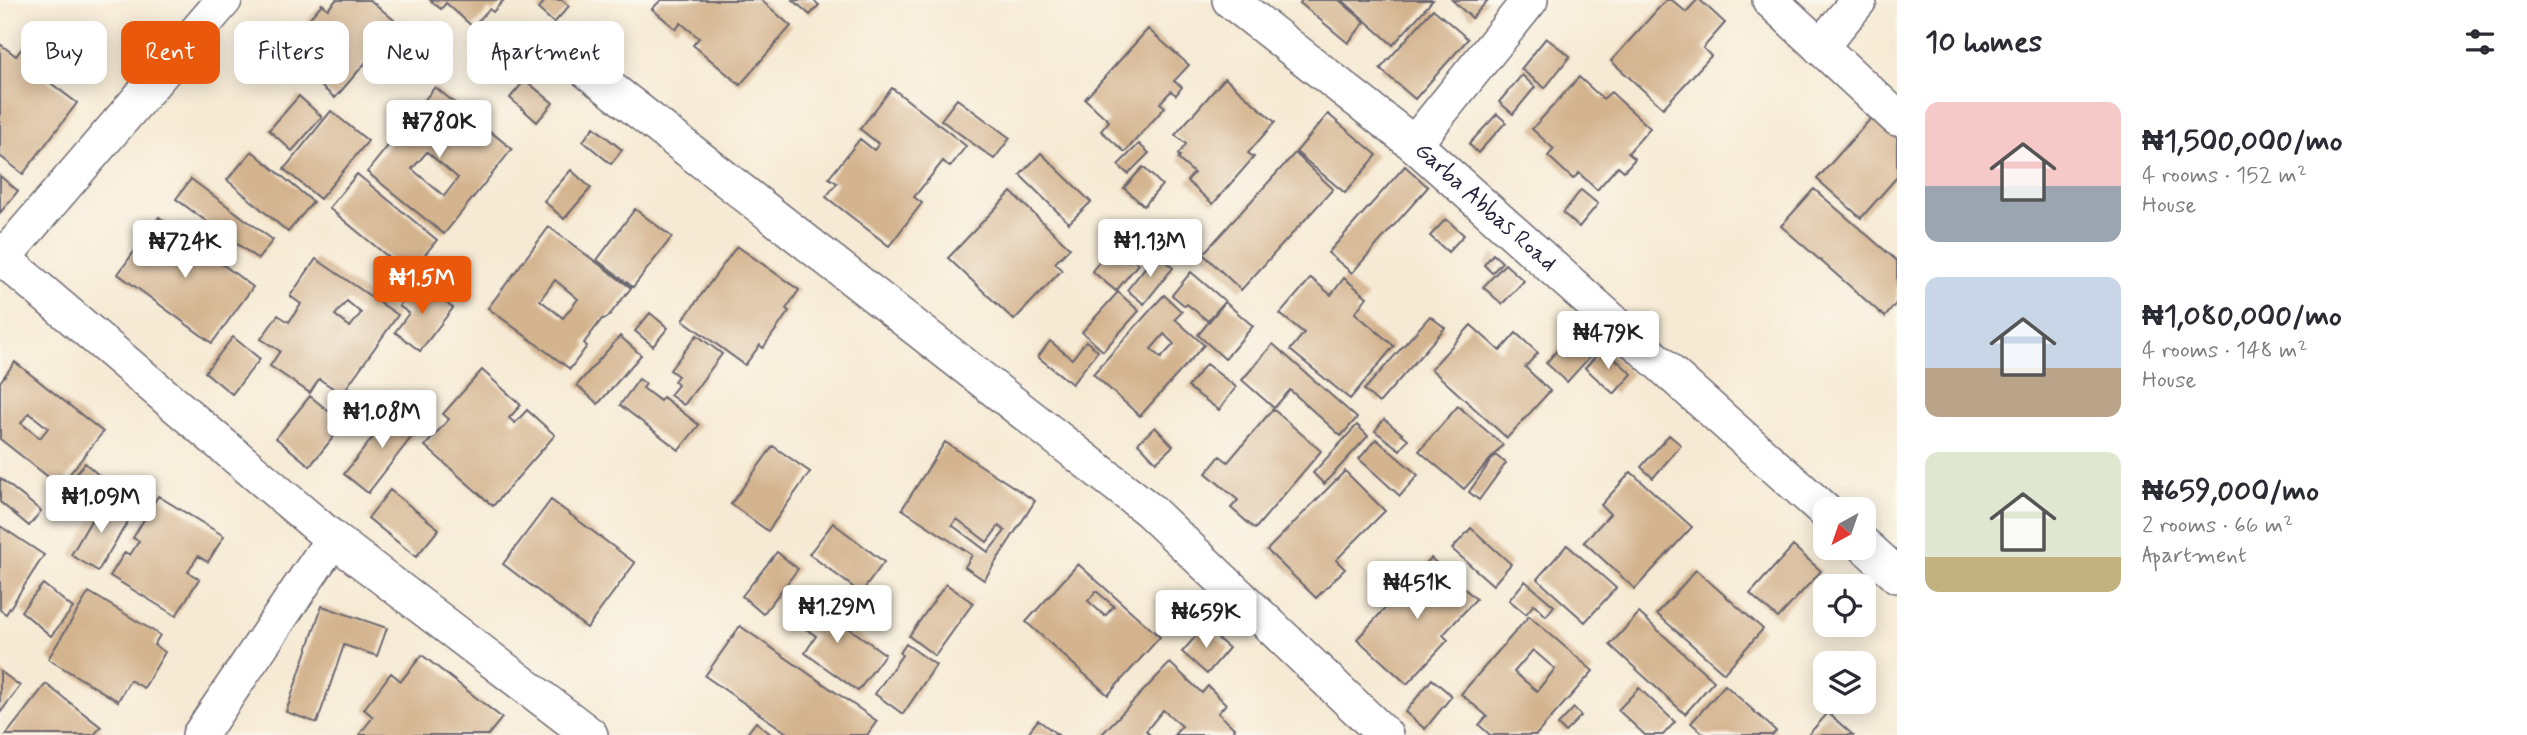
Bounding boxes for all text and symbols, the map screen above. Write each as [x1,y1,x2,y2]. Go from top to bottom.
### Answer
chip: Buy [21,21,107,84]
chip: Rent [121,21,220,84]
chip: Filters [234,21,349,84]
chip: New [363,21,453,84]
chip: Apartment [467,21,624,84]
text: 10 homes [1925,23,2042,62]
icon: filters [2461,23,2499,61]
pin: ₦780K [390,100,488,160]
text: ₦780K [402,108,476,138]
text: ₦1,500,000/mo [2142,122,2343,161]
icon: home [1981,130,2065,214]
street label: Garba Abbas Road [1408,136,1562,279]
text: 4 rooms · 152 m² [2142,161,2307,191]
text: House [2142,191,2196,221]
pin: ₦1.13M [1093,219,1207,279]
pin: ₦724K [136,220,234,280]
text: ₦1.13M [1114,227,1186,257]
text: ₦724K [149,228,221,258]
pin: ₦1.5M [373,256,471,316]
text: ₦1.5M [389,264,455,294]
text: ₦1,080,000/mo [2142,297,2342,336]
icon: home [1981,305,2065,389]
pin: ₦479K [1559,312,1657,371]
text: ₦479K [1573,319,1643,349]
text: 4 rooms · 148 m² [2142,336,2307,366]
text: House [2142,366,2196,396]
pin: ₦1.08M [325,391,439,450]
text: ₦1.08M [343,398,421,428]
text: ₦659,000/mo [2142,472,2319,511]
pin: ₦1.09M [44,476,158,535]
icon: home [1981,480,2065,564]
text: ₦1.09M [62,483,140,513]
north arrow [1813,497,1876,560]
map controls [1813,497,1876,714]
text: 2 rooms · 66 m² [2142,511,2293,541]
text: Apartment [2142,541,2247,571]
pin: ₦451K [1368,562,1466,621]
text: ₦451K [1383,569,1451,599]
button: locate [1813,574,1876,637]
pin: ₦1.29M [780,586,894,645]
pin: ₦659K [1157,590,1255,650]
text: ₦1.29M [799,593,875,623]
text: ₦659K [1172,598,1240,628]
button: layers [1813,651,1876,714]

